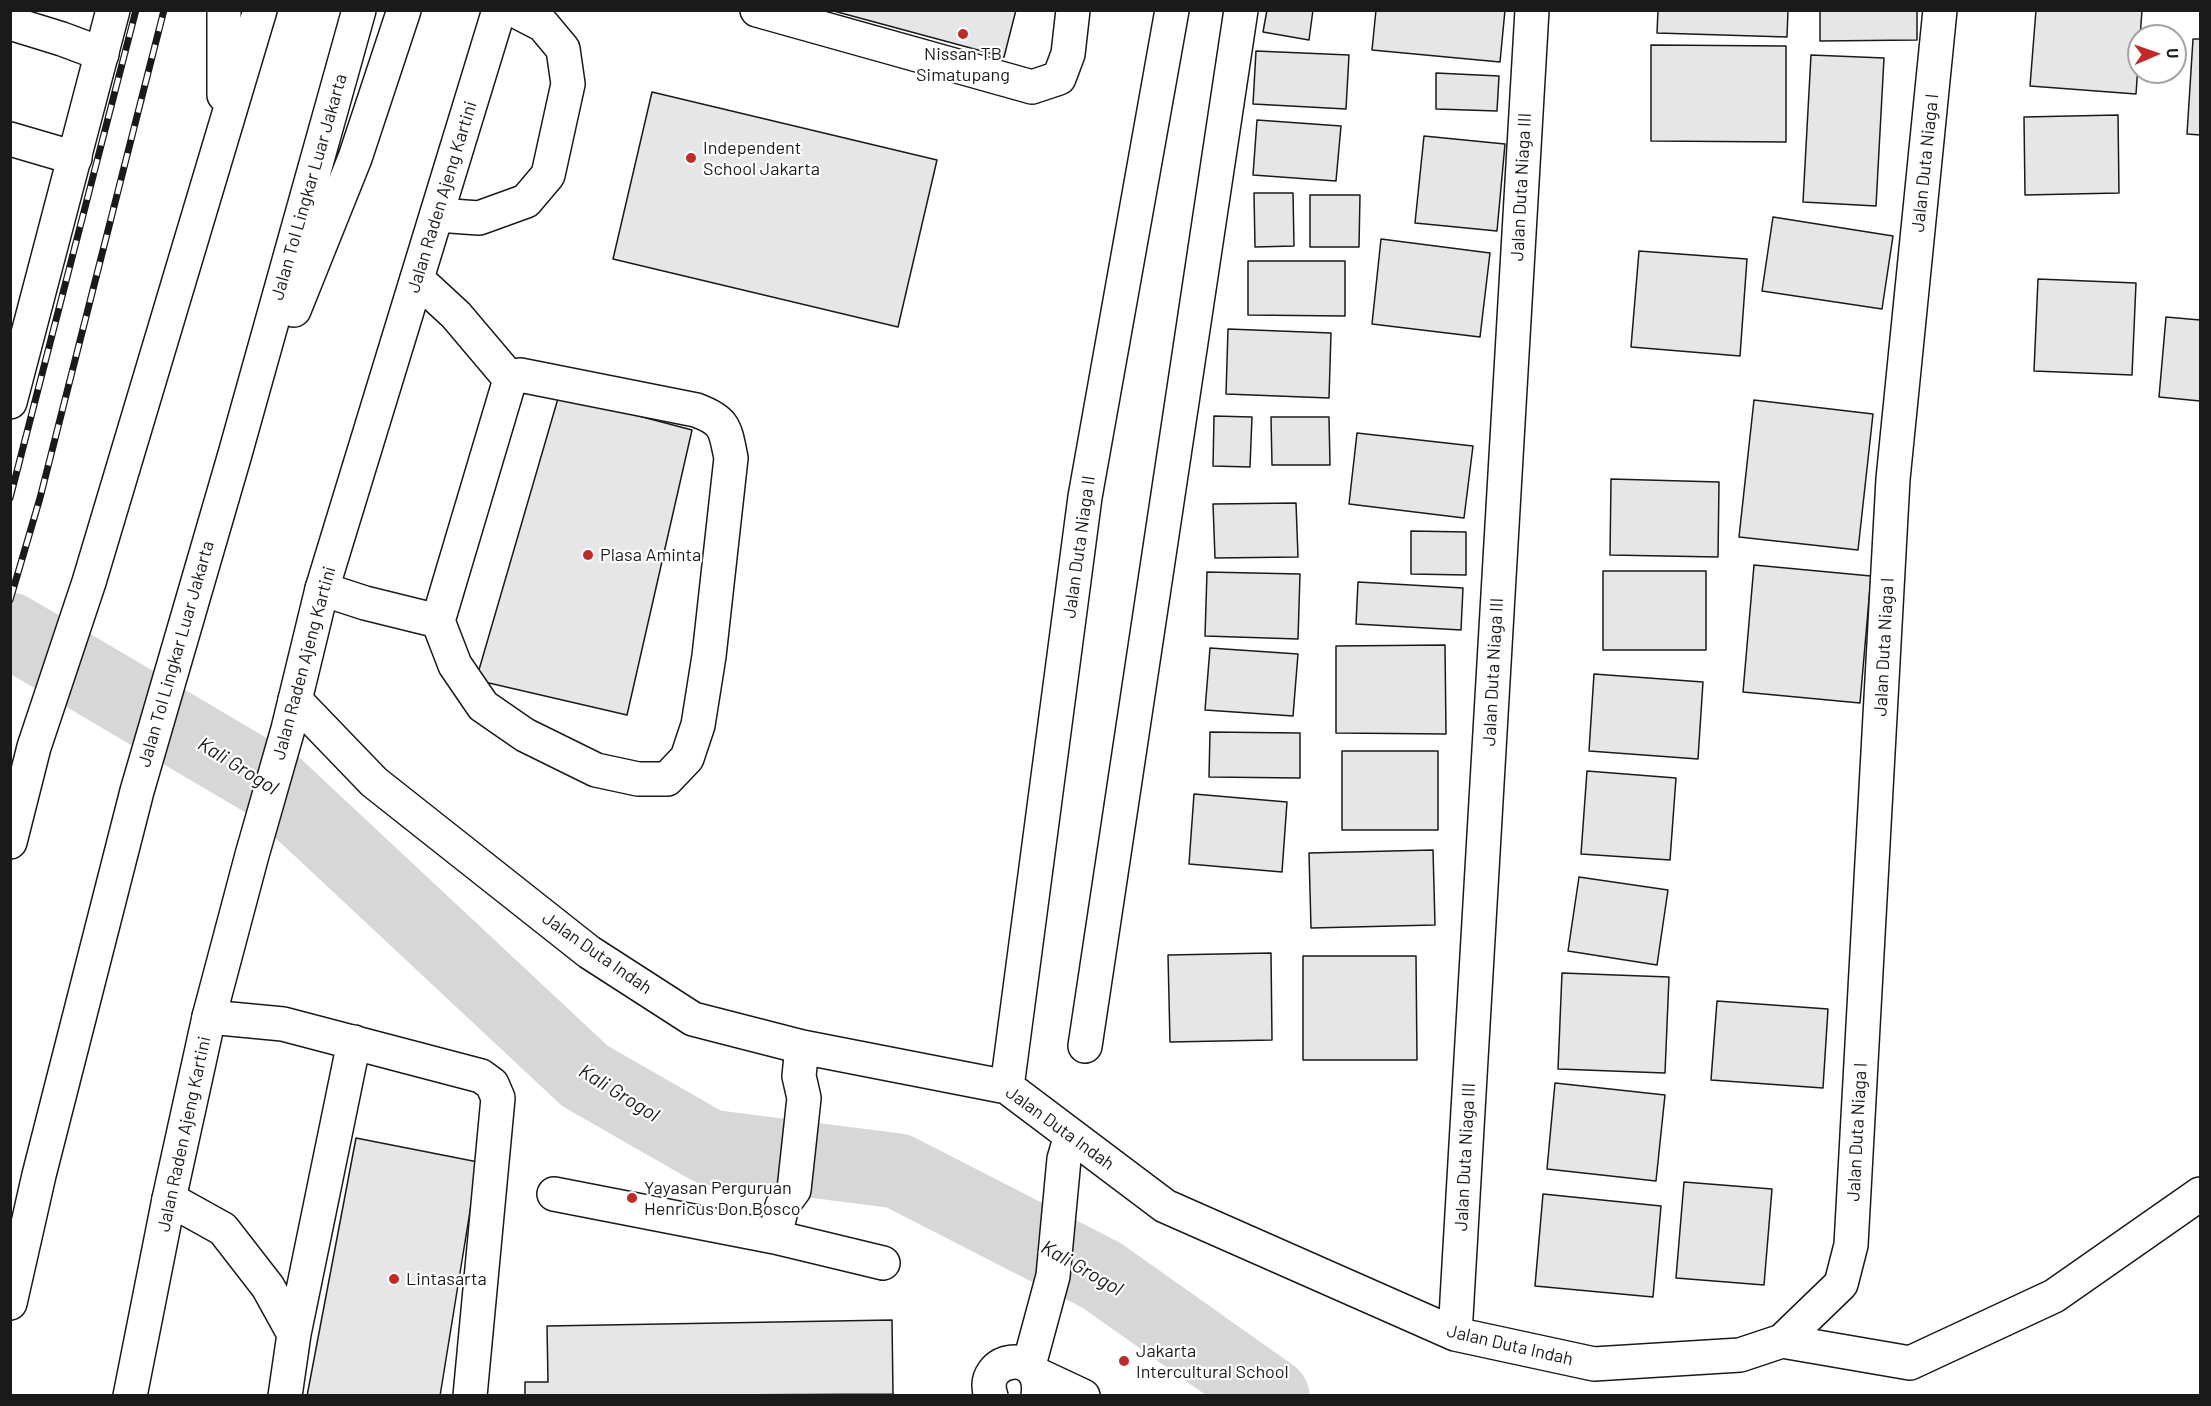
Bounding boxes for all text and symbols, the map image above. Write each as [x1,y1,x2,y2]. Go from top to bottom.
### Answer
north arrow [2127,24,2187,84]
marker: Nissan TB Simatupang [956,27,970,41]
place label: Nissan TB Simatupang [916,43,1010,86]
text: U [2164,48,2183,59]
street label: Jalan Tol Lingkar Luar Jakarta [266,71,352,303]
street label: Jalan Duta Niaga I [1907,93,1943,233]
street label: Jalan Raden Ajeng Kartini [403,98,481,296]
street label: Jalan Duta Niaga III [1506,112,1536,262]
place label: Independent School Jakarta [703,137,820,180]
marker: Independent School Jakarta [684,151,698,165]
street label: Jalan Duta Niaga II [1058,474,1100,620]
street label: Jalan Tol Lingkar Luar Jakarta [133,538,219,770]
place label: Plasa Aminta [600,544,701,566]
marker: Plasa Aminta [581,548,595,562]
street label: Jalan Raden Ajeng Kartini [268,564,340,762]
street label: Jalan Duta Niaga I [1870,577,1898,717]
street label: Jalan Duta Niaga III [1478,597,1508,747]
water label: Kali Grogol [193,732,283,800]
street label: Jalan Duta Indah [538,907,656,999]
street label: Jalan Raden Ajeng Kartini [153,1034,215,1234]
water label: Kali Grogol [574,1059,664,1127]
street label: Jalan Duta Niaga I [1843,1062,1871,1202]
street label: Jalan Duta Indah [1001,1081,1119,1175]
street label: Jalan Duta Niaga III [1450,1082,1480,1232]
place label: Yayasan Perguruan Henricus Don Bosco [644,1177,801,1220]
marker: Yayasan Perguruan Henricus Don Bosco [625,1191,639,1205]
water label: Kali Grogol [1037,1235,1127,1301]
place label: Lintasarta [406,1268,487,1290]
marker: Lintasarta [387,1272,401,1286]
street label: Jalan Duta Indah [1445,1320,1575,1370]
place label: Jakarta Intercultural School [1136,1340,1289,1382]
marker: Jakarta Intercultural School [1117,1354,1131,1368]

